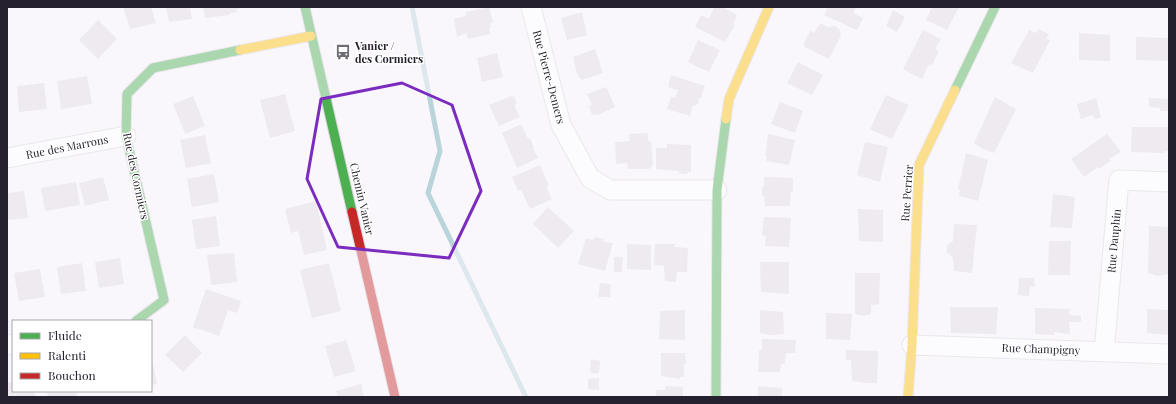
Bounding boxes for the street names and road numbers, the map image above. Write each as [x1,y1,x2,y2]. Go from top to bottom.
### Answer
street label: Rue Pierre-Demers [530,28,569,125]
street label: Rue des Marrons [24,131,109,162]
street label: Rue des Cormiers [120,131,153,221]
street label: Chemin Vanier [347,161,378,236]
street label: Rue Perrier [897,164,916,222]
street label: Rue Dauphin [1103,208,1124,274]
street label: Rue Champigny [1002,340,1081,357]

